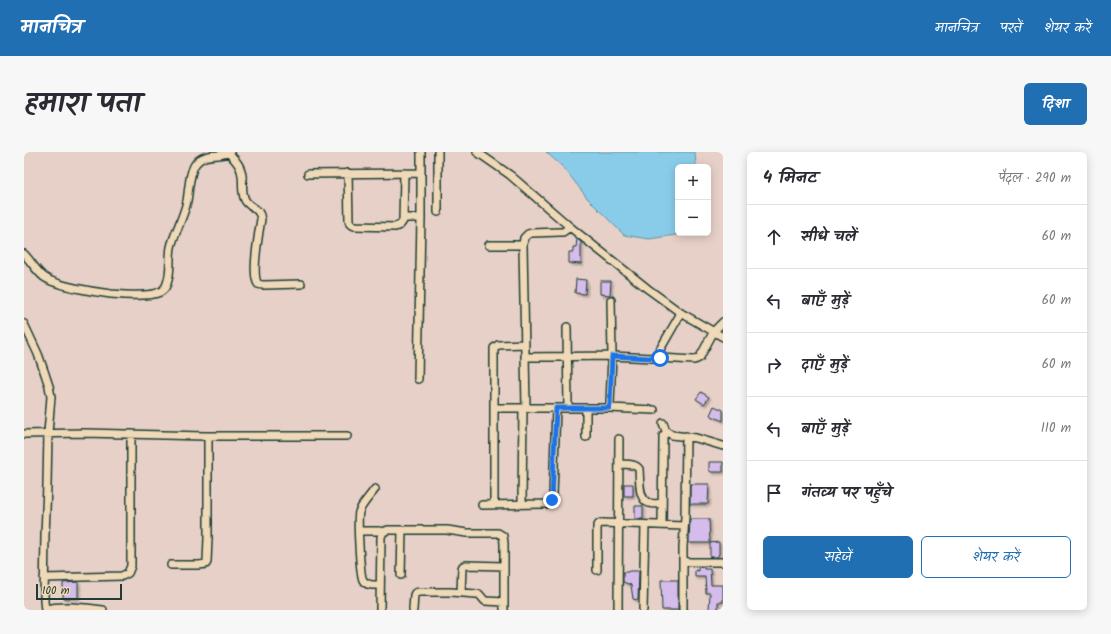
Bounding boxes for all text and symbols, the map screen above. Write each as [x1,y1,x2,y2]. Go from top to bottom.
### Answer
text: मानचित्र [20,13,82,43]
text: मानचित्र [935,17,978,39]
text: परतें [1000,17,1022,39]
text: शेयर करें [1044,17,1091,39]
text: हमारा पता [24,82,141,127]
button: दिशा [1024,83,1087,125]
map controls [675,164,711,236]
button: + [675,164,711,200]
text: 4 मिनट [763,165,817,192]
text: पैदल · 290 m [998,168,1071,189]
button: − [675,200,711,236]
text: सीधे चलें [801,225,856,249]
icon: ahead [763,226,785,248]
text: 60 m [1042,226,1071,247]
text: बाएँ मुड़ें [801,289,849,313]
icon: left [763,290,785,312]
text: 60 m [1042,290,1071,311]
route start [651,349,669,367]
text: दाएँ मुड़ें [801,353,848,377]
icon: right [763,354,785,376]
text: 60 m [1042,354,1071,375]
text: बाएँ मुड़ें [801,417,849,441]
icon: left [763,418,785,440]
text: 110 m [1041,418,1071,439]
text: गंतव्य पर पहुँचे [801,481,892,505]
icon: arrive [763,482,785,504]
route end [543,491,561,509]
button: सहेजें [763,536,913,578]
button: शेयर करें [921,536,1071,578]
scale bar [36,582,122,601]
text: 100 m [42,582,70,600]

